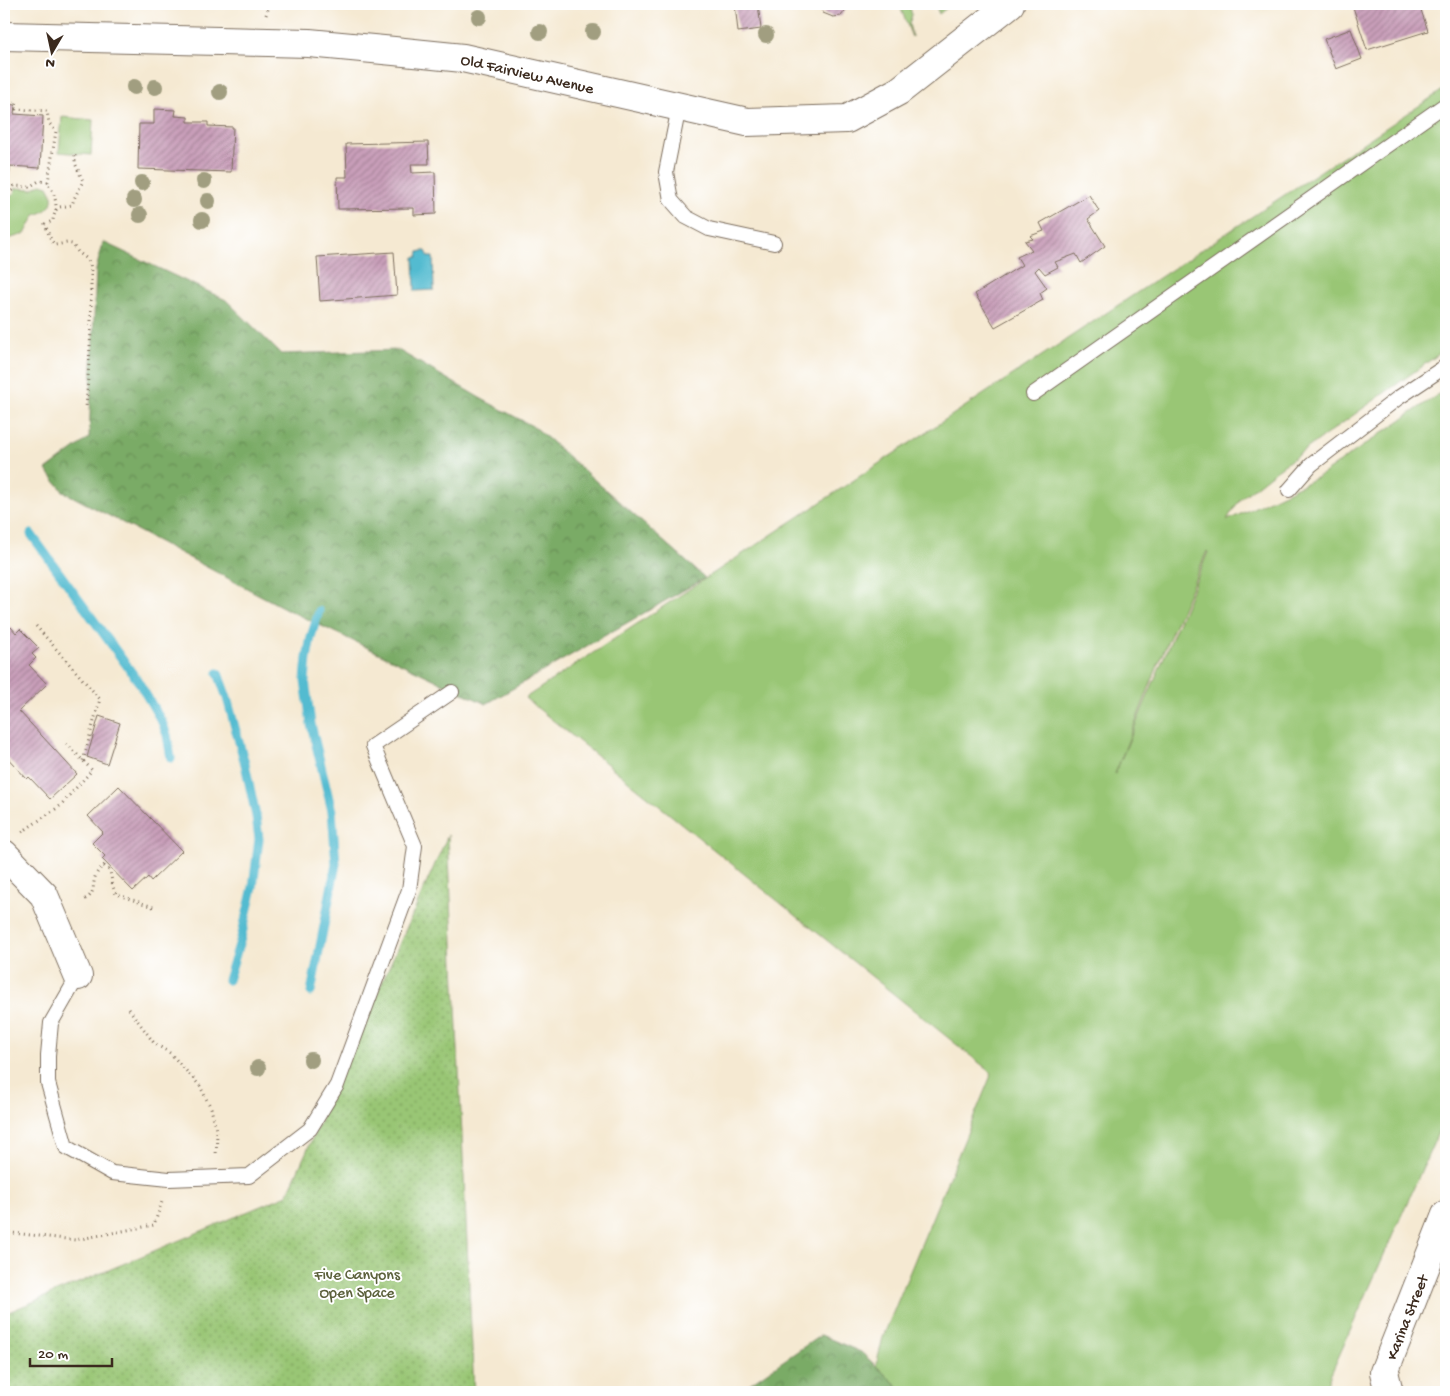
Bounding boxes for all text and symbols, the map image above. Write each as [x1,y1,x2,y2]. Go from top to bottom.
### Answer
north arrow [28,28,78,78]
street label: Old Fairview Avenue [459,52,596,100]
text: N [45,53,56,71]
park label: Five Canyons Open Space [313,1267,401,1304]
street label: Karina Street [1384,1271,1435,1363]
scale bar [30,1336,112,1368]
text: 20 m [38,1346,68,1364]

